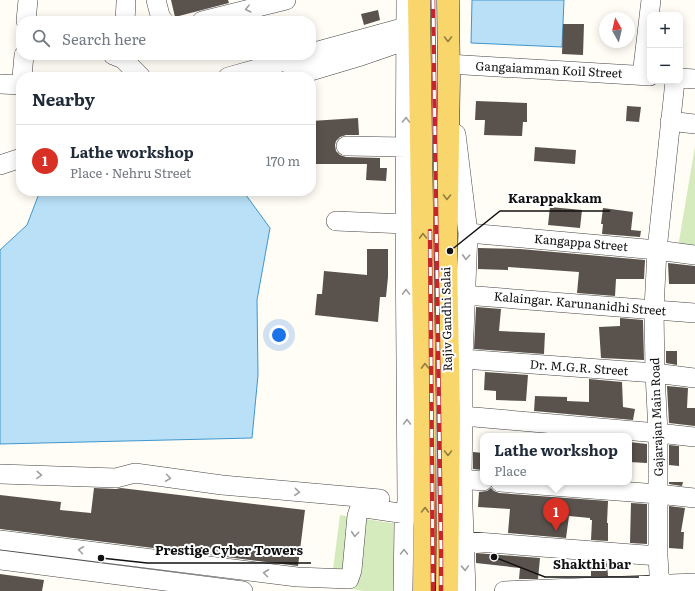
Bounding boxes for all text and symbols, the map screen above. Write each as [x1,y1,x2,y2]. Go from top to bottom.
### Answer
one-way arrow [245,5,252,13]
north arrow [599,12,635,48]
map controls [647,12,683,84]
button: + [647,12,683,48]
search box [16,16,316,60]
icon: search [30,27,52,49]
text: Search here [62,27,146,50]
one-way arrow [444,36,452,42]
button: − [647,48,683,84]
street label: Gangaiamman Koil Street [475,56,623,82]
text: Nearby [32,86,95,111]
one-way arrow [402,117,410,123]
text: Lathe workshop [70,140,194,163]
text: 1 [42,151,48,170]
text: 170 m [266,151,300,170]
text: Place · Nehru Street [70,163,191,182]
callout: Karappakkam [500,186,610,211]
text: Karappakkam [508,188,602,207]
one-way arrow [443,194,451,200]
street label: Kangappa Street [533,229,629,255]
one-way arrow [419,233,427,239]
one-way arrow [462,254,471,260]
street label: Rajiv Gandhi Salai [436,267,456,371]
street label: Kalaingar. Karunanidhi Street [493,287,667,320]
one-way arrow [402,289,410,295]
your location [269,325,289,345]
street label: Dr. M.G.R. Street [529,355,629,379]
street label: Gajarajan Main Road [645,357,667,477]
one-way arrow [420,363,429,369]
one-way arrow [403,419,411,425]
popup [480,433,632,485]
text: Lathe workshop [494,438,618,461]
one-way arrow [444,450,452,456]
text: Place [494,461,526,480]
one-way arrow [36,471,42,479]
one-way arrow [165,473,171,482]
one-way arrow [294,487,300,496]
pin: 1 [543,498,569,531]
one-way arrow [421,507,429,513]
one-way arrow [351,531,360,537]
callout: Prestige Cyber Towers [147,538,311,563]
text: Prestige Cyber Towers [155,540,304,559]
one-way arrow [78,546,84,555]
one-way arrow [400,549,408,555]
callout: Shakthi bar [545,552,639,577]
text: Shakthi bar [553,554,631,573]
one-way arrow [461,565,469,571]
one-way arrow [263,569,269,578]

